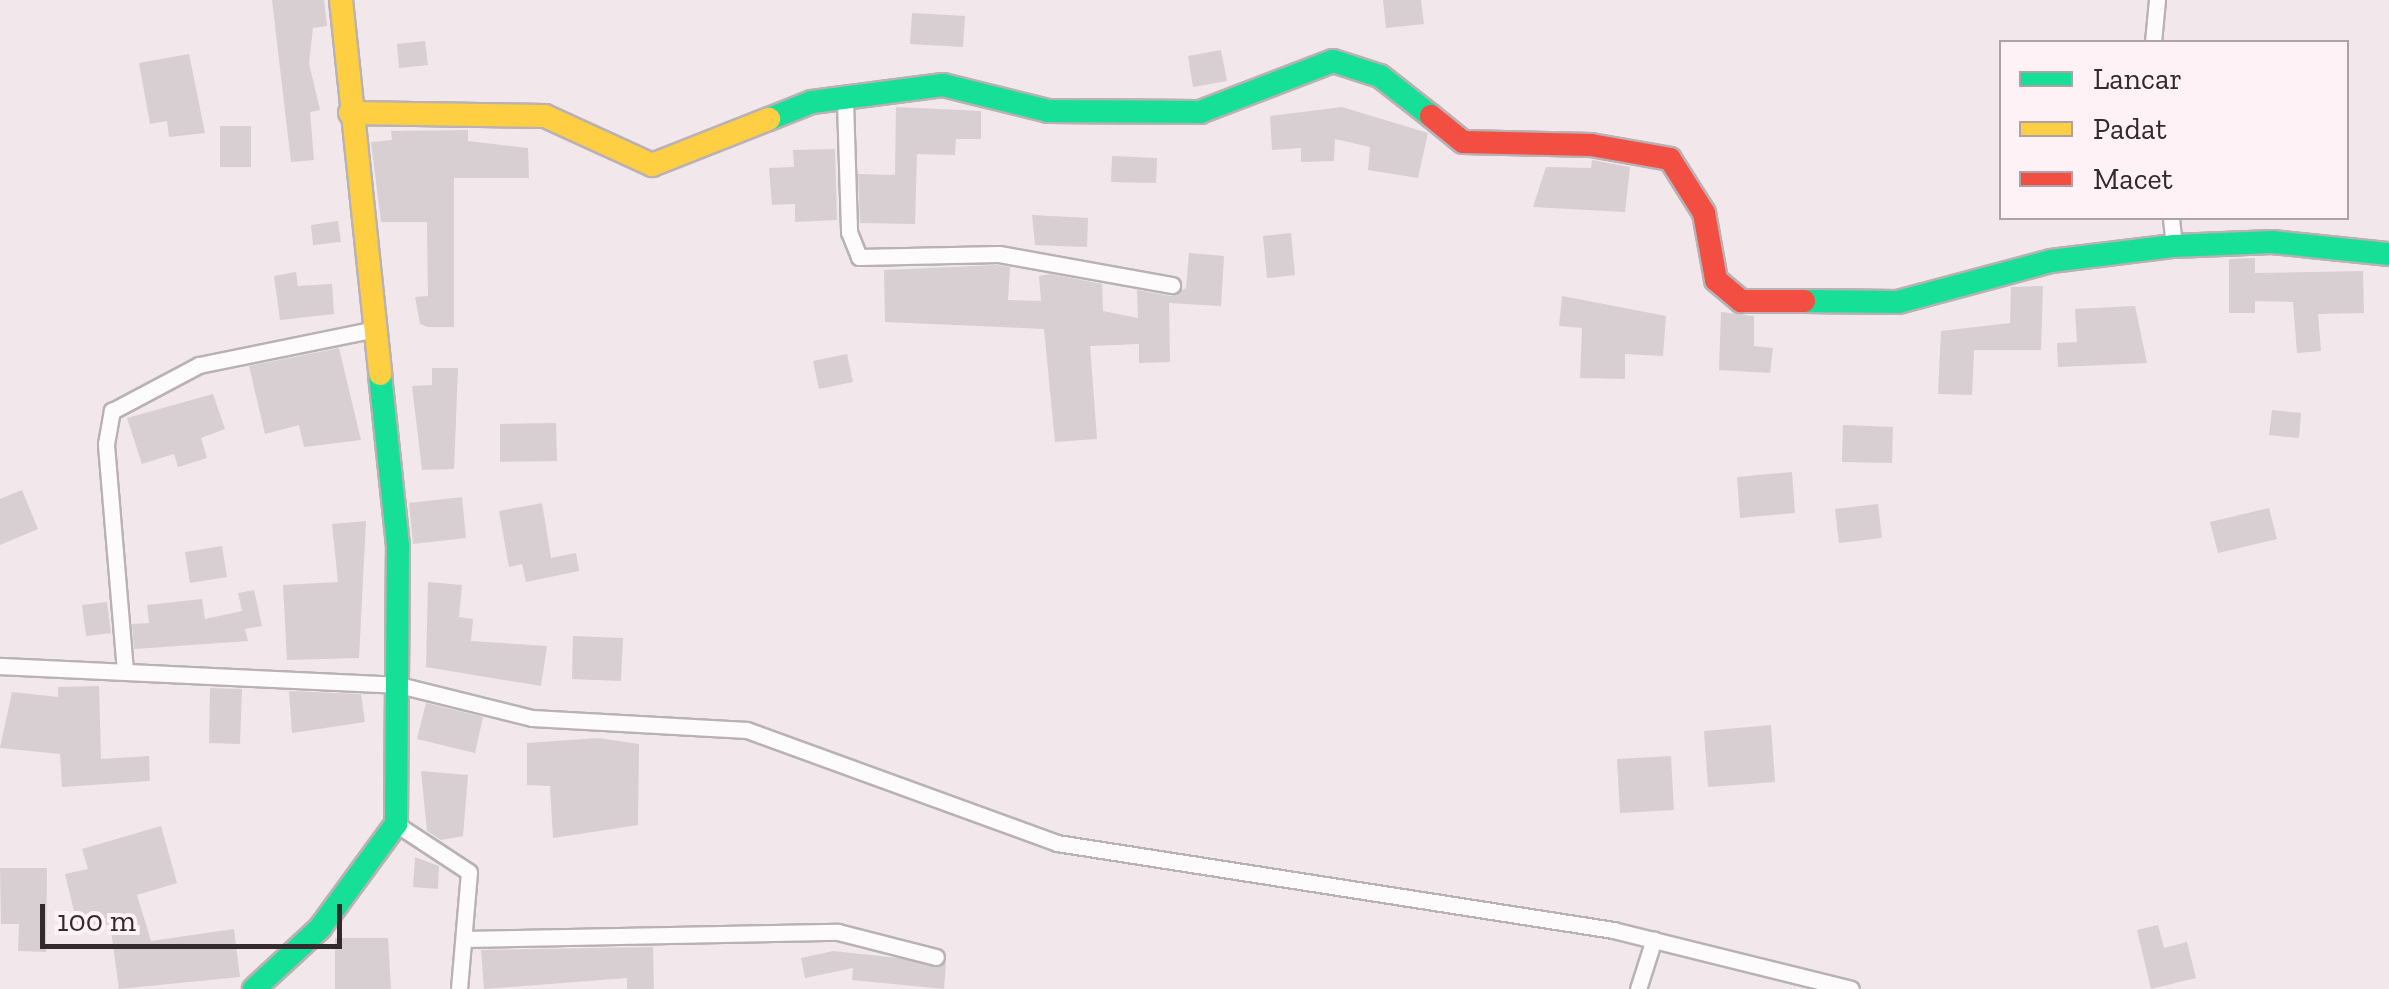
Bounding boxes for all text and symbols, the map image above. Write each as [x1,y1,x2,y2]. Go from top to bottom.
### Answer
legend [1999,40,2349,220]
text: Lancar [2093,61,2182,97]
text: Padat [2093,111,2167,147]
text: Macet [2093,161,2173,197]
scale bar [45,884,348,946]
text: 100 m [57,903,136,939]

